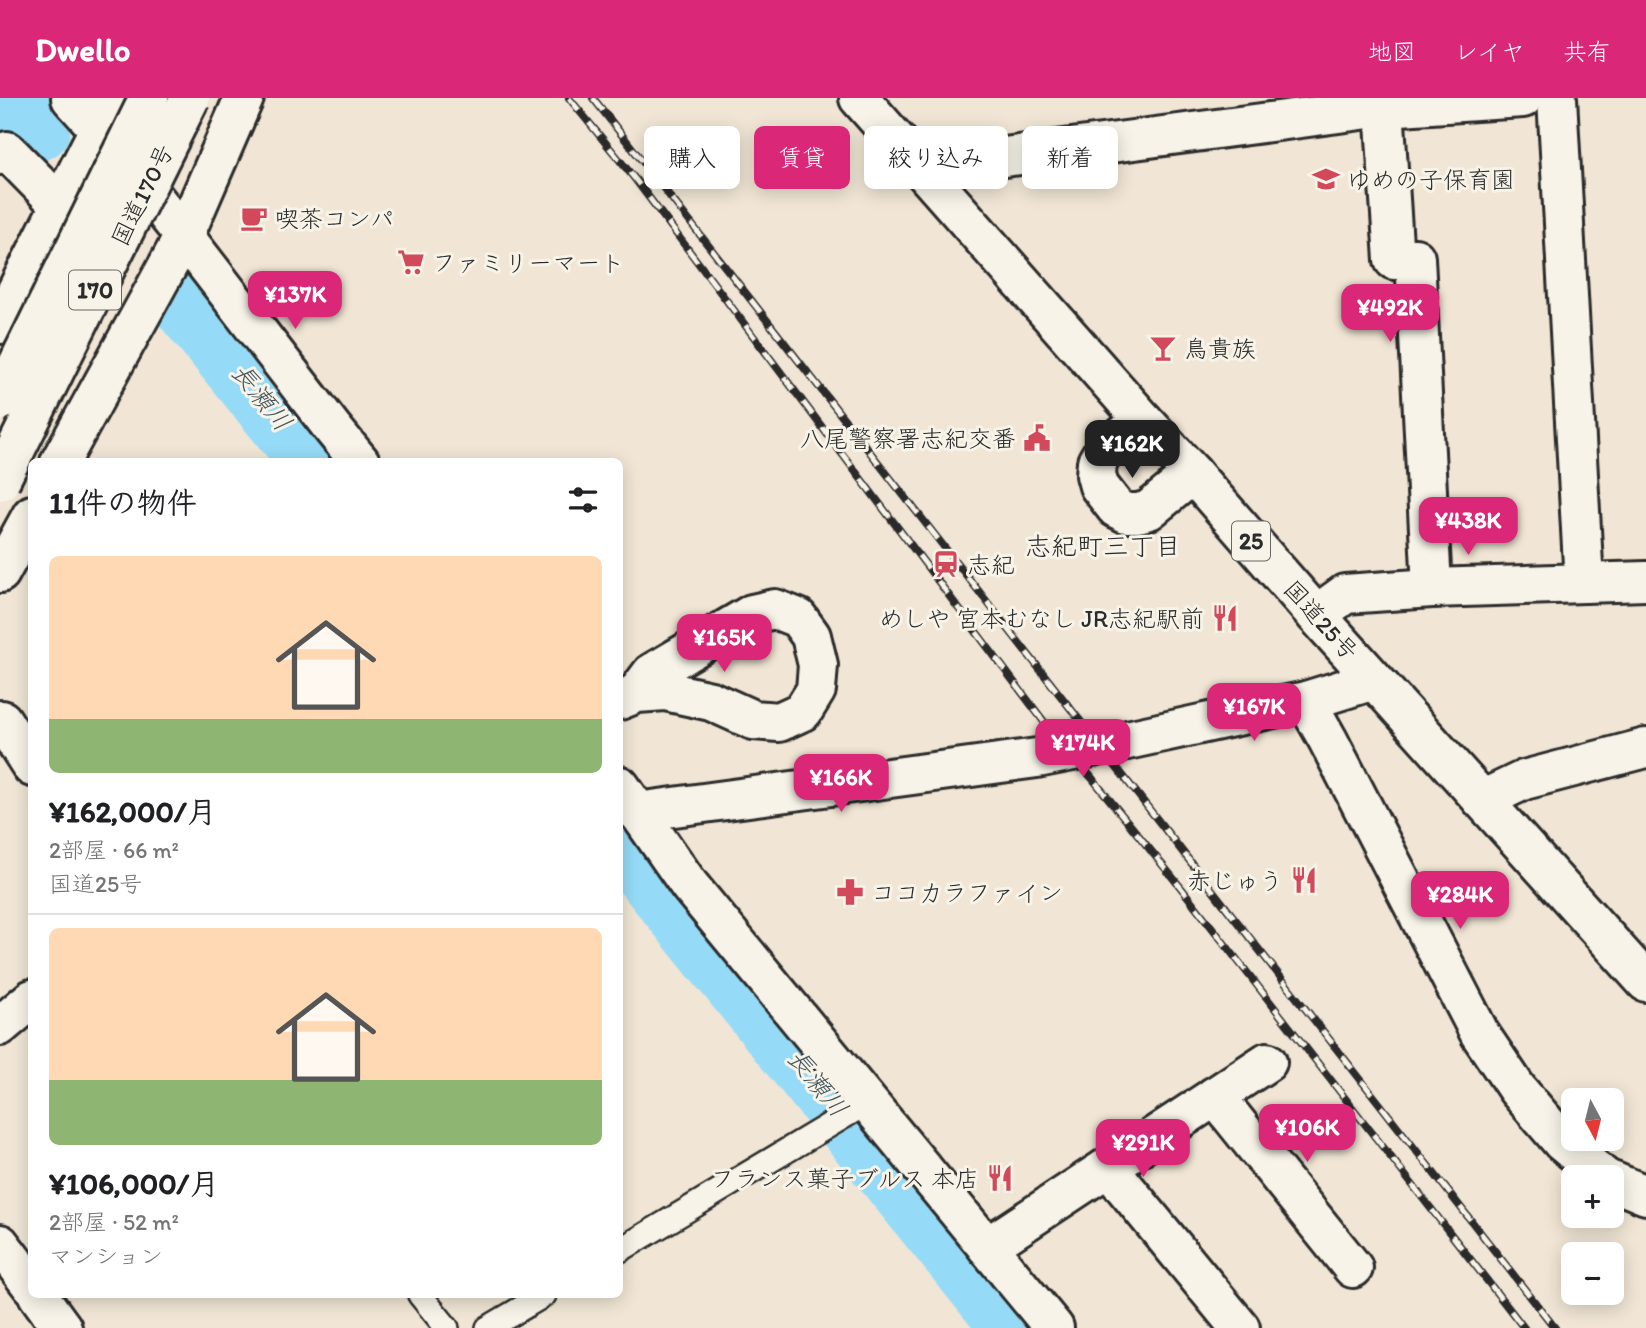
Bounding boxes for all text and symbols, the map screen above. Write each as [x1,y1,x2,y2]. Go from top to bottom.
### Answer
text: Dwello [35,30,131,69]
text: 地図 [1368,37,1416,66]
text: レイヤ [1454,37,1525,66]
text: 共有 [1563,37,1611,66]
chip: 購入 [644,126,740,189]
chip: 賃貸 [754,126,850,189]
chip: 絞り込み [864,126,1008,189]
chip: 新着 [1022,126,1118,189]
street label: 国道170号 [105,139,179,251]
school or university icon: ゆめの子保育園 [1311,164,1341,194]
place label: ゆめの子保育園 [1347,165,1515,194]
cafe icon: 喫茶コンパ [239,203,269,233]
place label: 喫茶コンパ [275,204,394,233]
supermarket icon: ファミリーマート [396,247,426,277]
place label: ファミリーマート [432,248,624,277]
road number: 170 [69,270,121,309]
pin: ¥137K [246,272,344,331]
text: ¥137K [264,280,326,308]
pin: ¥492K [1341,285,1439,344]
text: ¥492K [1357,293,1423,321]
bar icon: 鳥貴族 [1148,333,1178,363]
place label: 鳥貴族 [1184,334,1256,363]
water label: 長瀬川 [225,357,299,437]
pin: ¥162K [1083,420,1181,480]
public building icon: 八尾警察署志紀交番 [1022,423,1052,453]
place label: 八尾警察署志紀交番 [800,424,1016,453]
text: ¥162K [1101,429,1163,457]
icon: filters [564,481,602,519]
text: 11件の物件 [49,484,197,521]
pin: ¥438K [1419,498,1517,557]
text: ¥438K [1435,506,1501,534]
road number: 25 [1232,522,1270,560]
district label: 志紀町三丁目 [1025,530,1181,562]
station icon: 志紀 [931,549,961,579]
place label: 志紀 [967,550,1015,579]
street label: 国道25号 [1278,574,1364,666]
icon: home [263,602,389,728]
restaurant icon: めしや 宮本むなし JR志紀駅前 [1210,603,1240,633]
place label: めしや 宮本むなし JR志紀駅前 [879,604,1204,633]
pin: ¥165K [675,614,773,674]
text: ¥165K [693,623,755,651]
pin: ¥167K [1205,684,1303,743]
text: ¥167K [1223,692,1285,720]
pin: ¥174K [1034,720,1132,779]
text: ¥174K [1051,728,1115,756]
pin: ¥166K [792,754,890,814]
text: ¥166K [810,763,872,791]
text: ¥162,000/月 [49,793,217,830]
text: 2部屋 · 66 m² [49,836,179,864]
restaurant icon: 赤じゅう [1289,865,1319,895]
place label: 赤じゅう [1187,866,1283,895]
text: 国道25号 [49,870,142,898]
pin: ¥284K [1411,872,1509,931]
pharmacy icon: ココカラファイン [835,877,865,907]
place label: ココカラファイン [871,878,1063,907]
text: ¥284K [1427,880,1493,908]
icon: home [263,974,389,1100]
water label: 長瀬川 [781,1043,855,1123]
north arrow [1561,1088,1624,1152]
map controls [1561,1088,1624,1305]
pin: ¥106K [1258,1104,1356,1164]
text: ¥106K [1275,1113,1339,1141]
pin: ¥291K [1094,1119,1192,1179]
text: ¥291K [1112,1128,1174,1156]
restaurant icon: フランス菓子ブルス 本店 [985,1163,1015,1193]
place label: フランス菓子ブルス 本店 [711,1164,979,1193]
text: ¥106,000/月 [49,1165,219,1202]
button: + [1561,1165,1624,1228]
text: 2部屋 · 52 m² [49,1208,179,1236]
text: マンション [49,1242,163,1270]
button: − [1561,1242,1624,1305]

